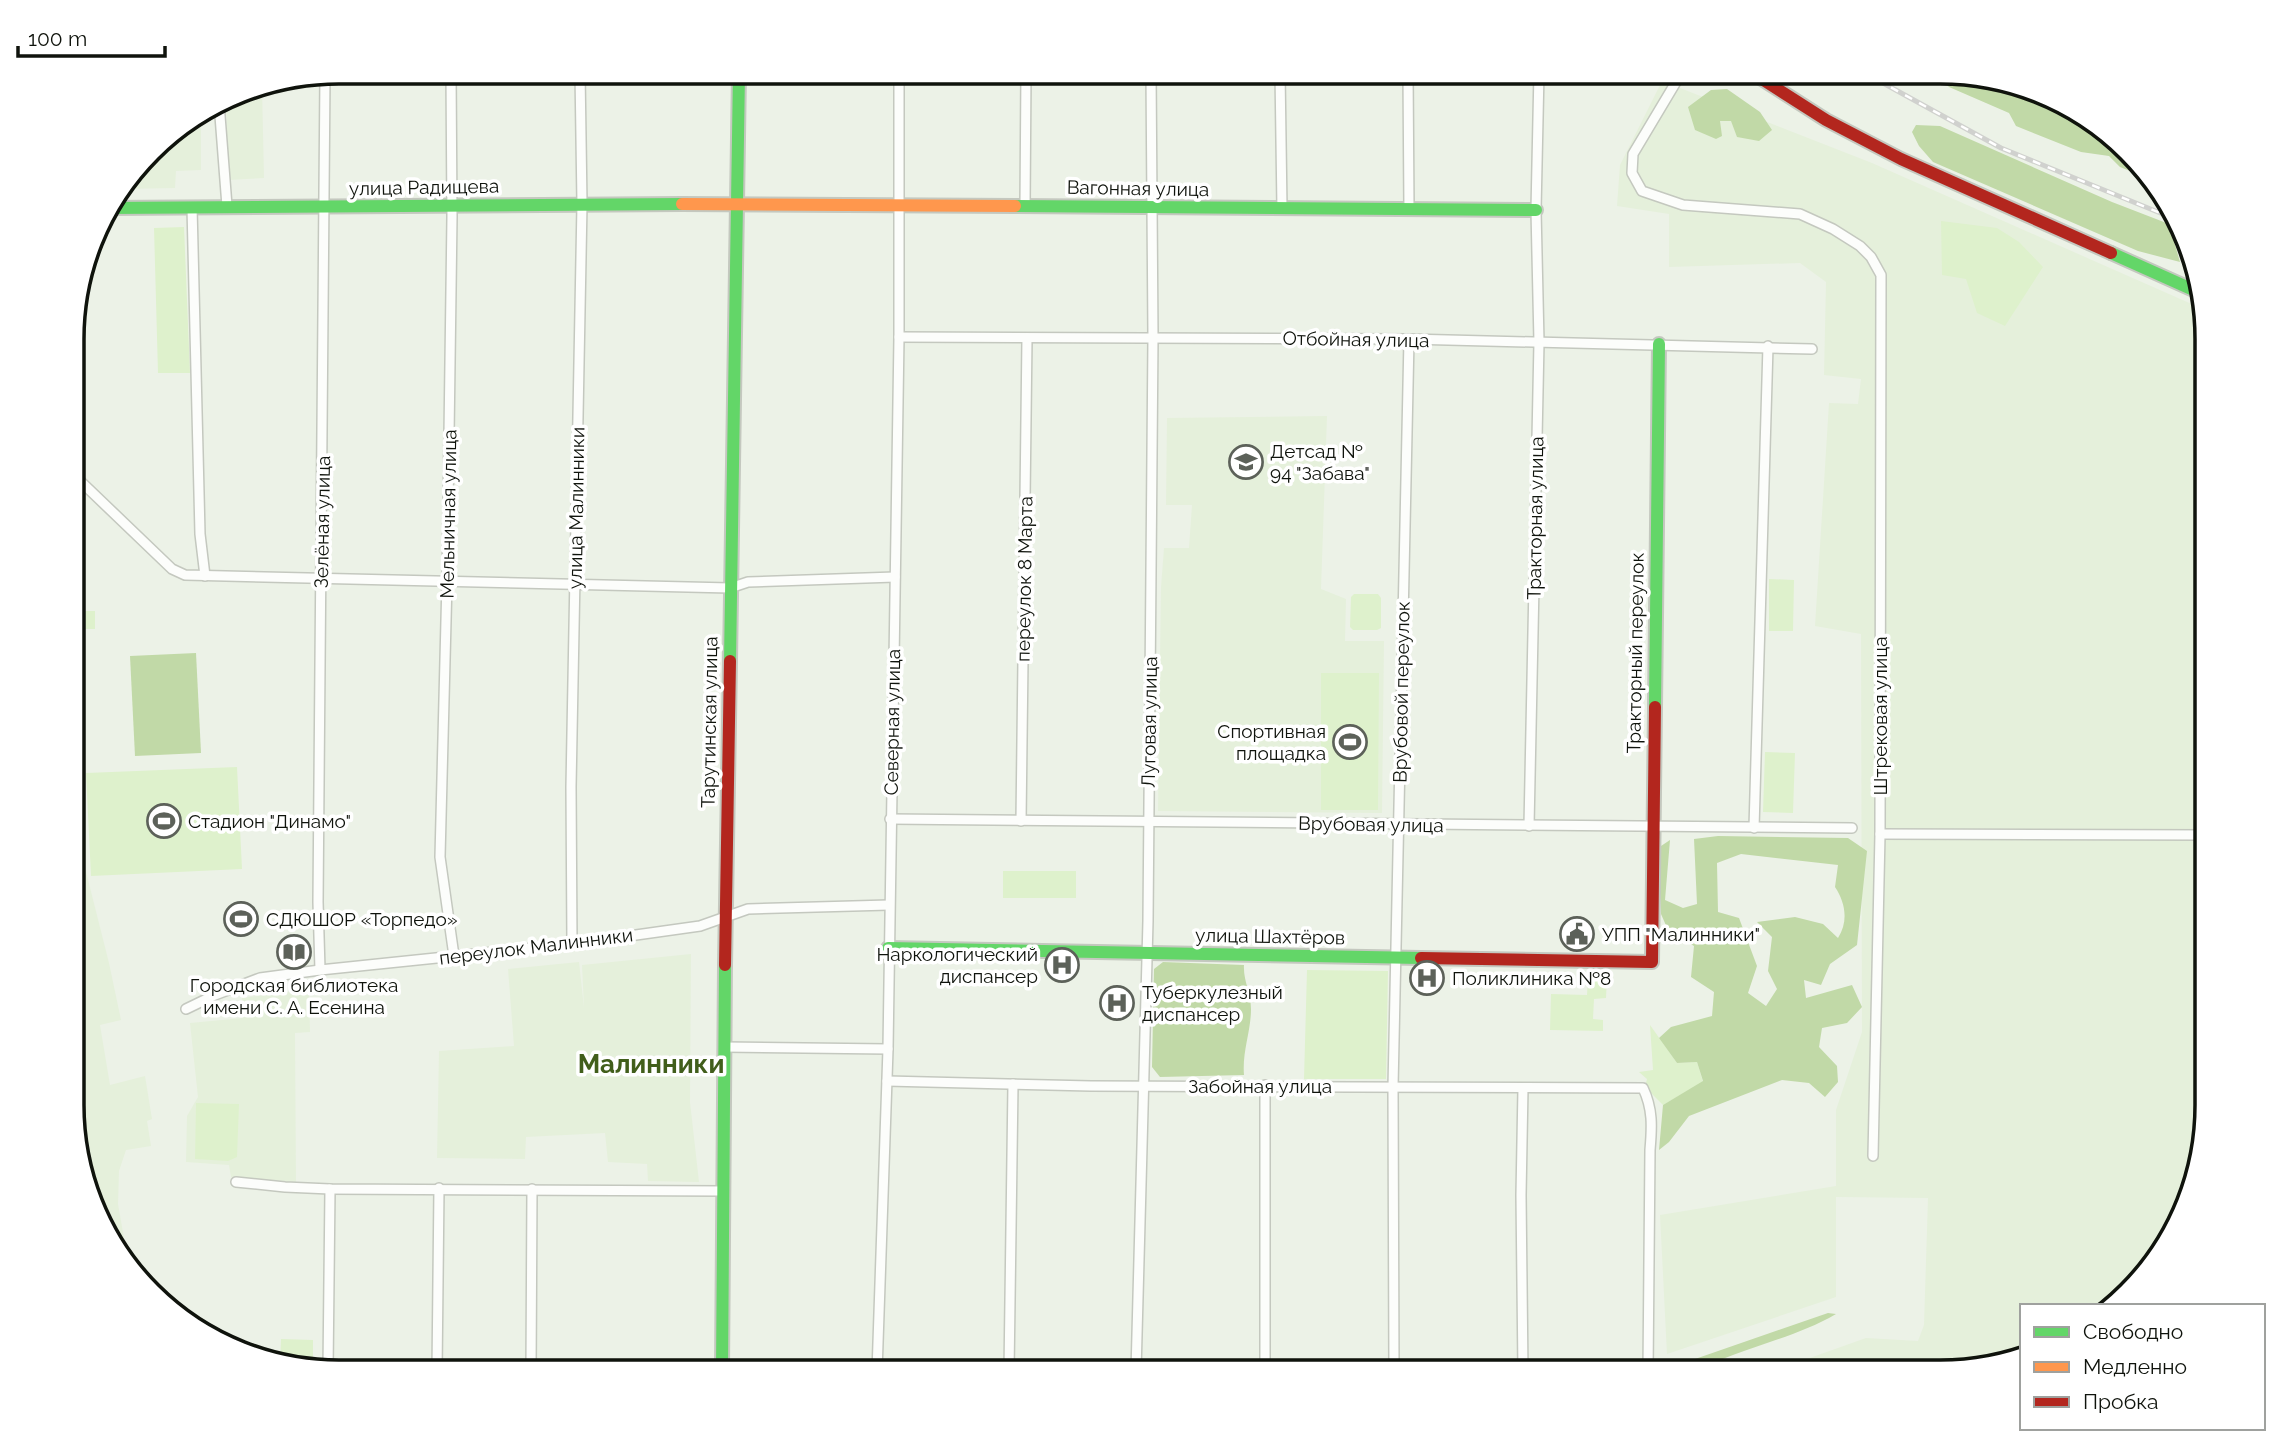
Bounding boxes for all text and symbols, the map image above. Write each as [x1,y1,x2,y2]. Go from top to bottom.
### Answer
scale bar [18,14,164,58]
text: 100 m [28,26,87,51]
street label: улица Радищева [349,175,499,199]
street label: Вагонная улица [1067,176,1209,200]
street label: Отбойная улица [1282,327,1430,351]
street label: улица Малинники [564,427,588,589]
street label: Мельничная улица [436,429,460,599]
street label: Тракторная улица [1523,436,1547,600]
place label: Детсад № 94 "Забава" [1270,440,1370,484]
school or university icon: Детсад № 94 "Забава" [1227,443,1265,481]
street label: Зелёная улица [310,455,334,589]
street label: переулок 8 Марта [1012,496,1036,662]
street label: Тракторный переулок [1622,552,1648,754]
street label: Врубовой переулок [1388,601,1414,783]
street label: Тарутинская улица [697,636,721,808]
street label: Штрековая улица [1869,636,1891,796]
street label: Северная улица [880,649,904,795]
street label: Луговая улица [1137,656,1161,788]
place label: Спортивная площадка [1217,720,1326,764]
sports icon: Спортивная площадка [1331,723,1369,761]
sports icon: Стадион "Динамо" [145,802,183,840]
place label: Стадион "Динамо" [188,810,351,832]
street label: Врубовая улица [1298,812,1444,836]
sports icon: СДЮШОР «Торпедо» [222,900,260,938]
place label: СДЮШОР «Торпедо» [266,908,458,930]
public building icon: УПП "Малинники" [1558,915,1596,953]
street label: переулок Малинники [438,923,634,969]
place label: УПП "Малинники" [1602,923,1760,945]
street label: улица Шахтёров [1195,924,1345,948]
library icon: Городская библиотека имени С. А. Есенина [275,933,313,971]
place label: Наркологический диспансер [876,943,1038,987]
hospital icon: Наркологический диспансер [1043,946,1081,984]
hospital icon: Поликлиника №8 [1408,959,1446,997]
place label: Поликлиника №8 [1452,967,1611,989]
place label: Городская библиотека имени С. А. Есенина [190,974,398,1018]
place label: Туберкулезный диспансер [1142,981,1283,1025]
hospital icon: Туберкулезный диспансер [1098,984,1136,1022]
district label: Малинники [578,1049,724,1079]
street label: Забойная улица [1188,1075,1332,1097]
legend [2020,1304,2265,1430]
text: Свободно [2083,1319,2183,1344]
text: Медленно [2083,1354,2187,1379]
text: Пробка [2083,1389,2159,1414]

